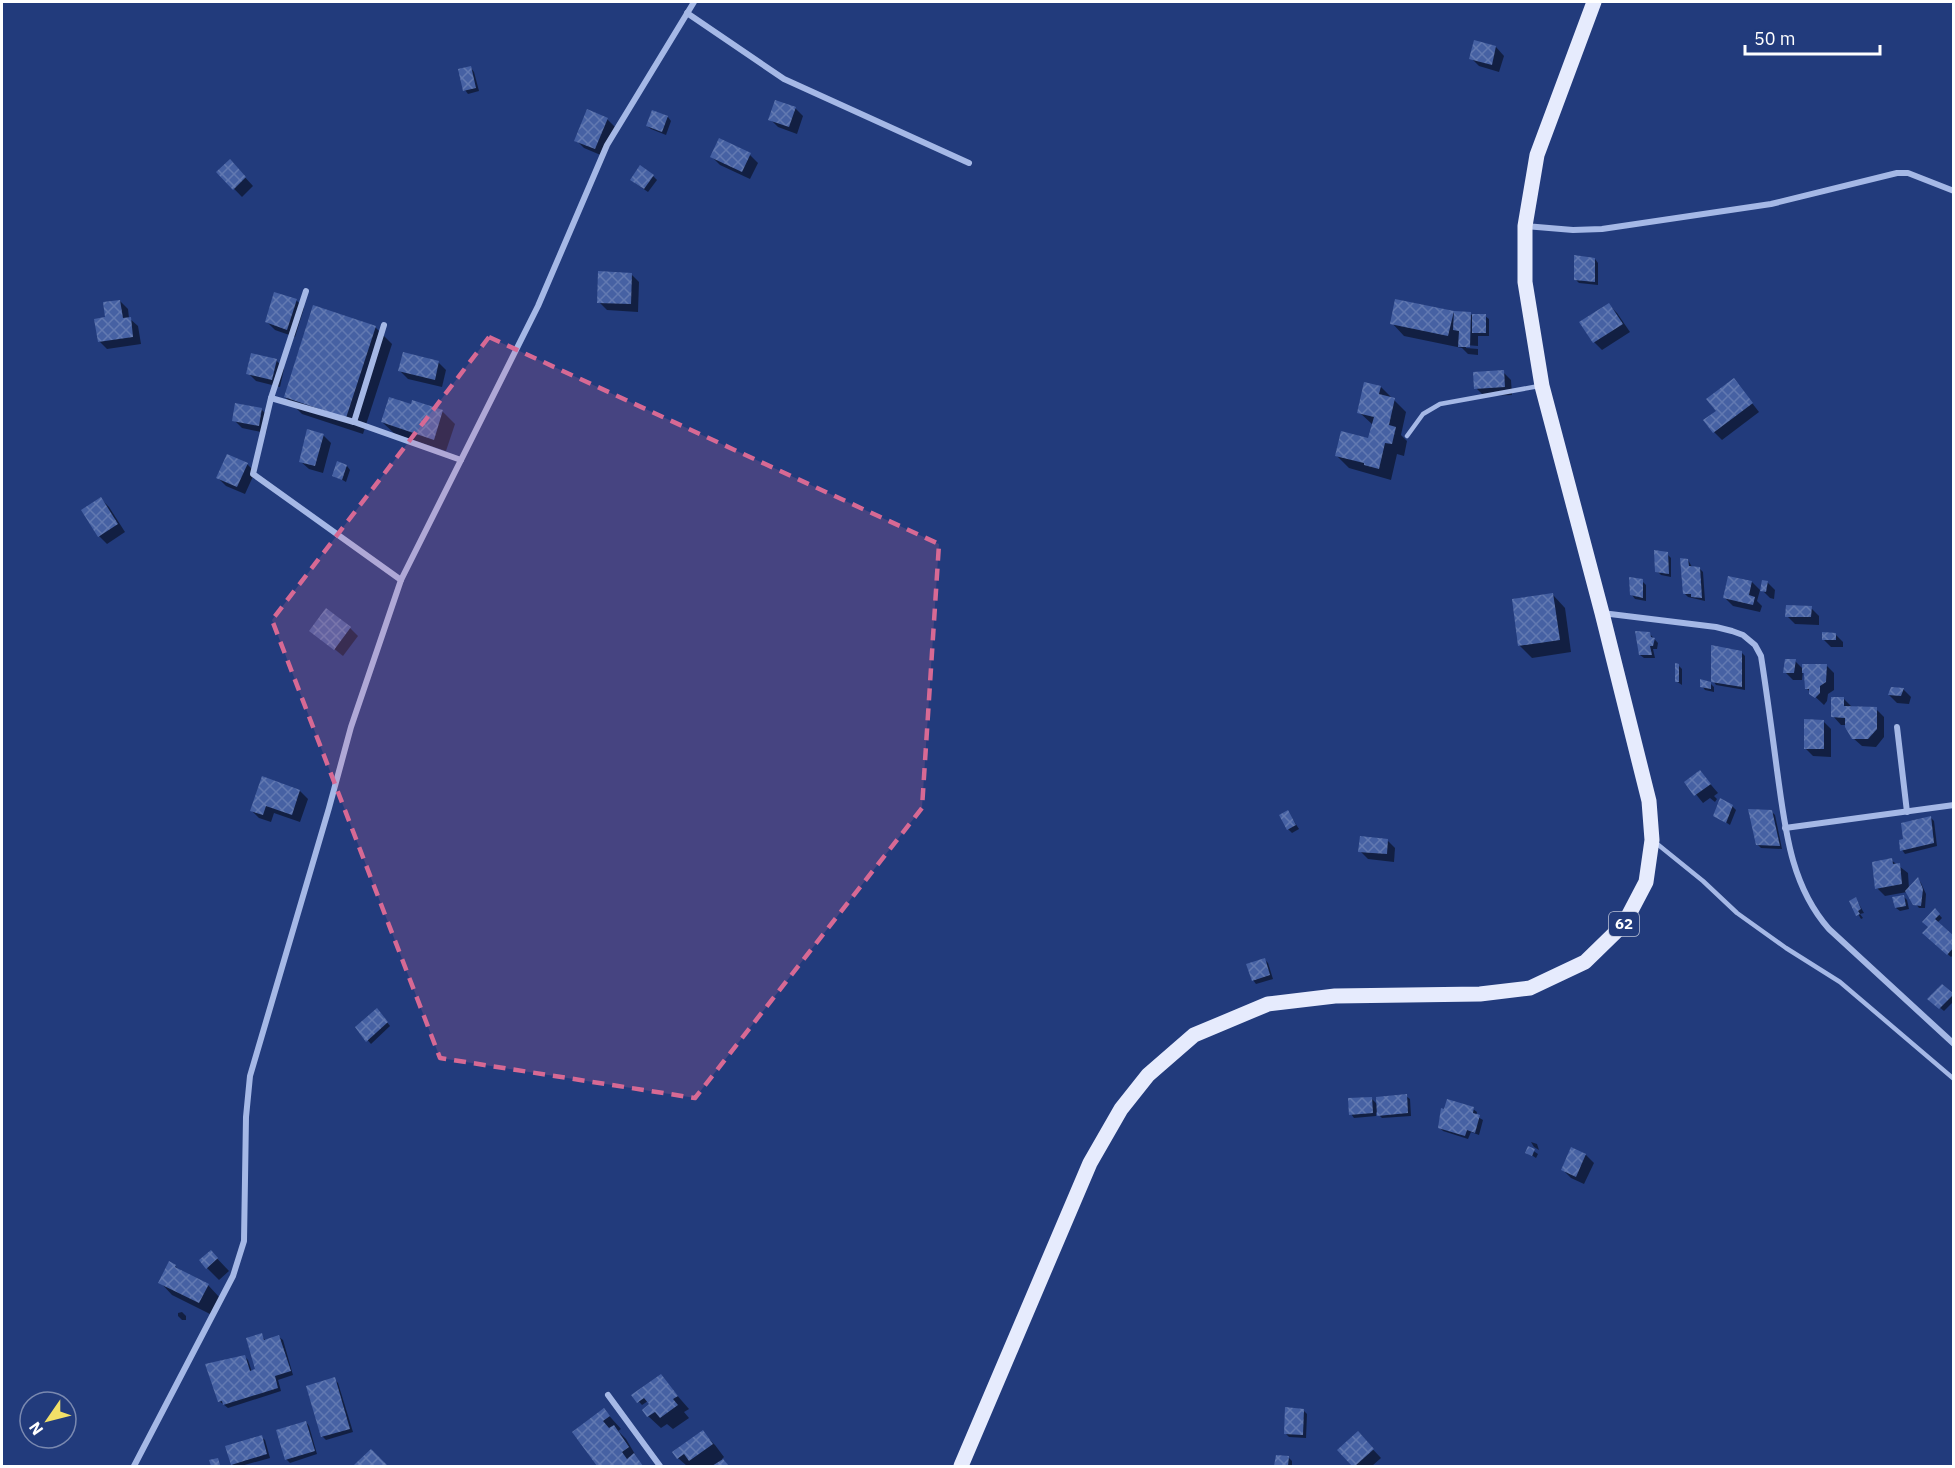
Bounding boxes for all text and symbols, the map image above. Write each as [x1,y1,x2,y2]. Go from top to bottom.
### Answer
scale bar [1745,18,1880,56]
text: 50 m [1754,27,1796,50]
road number: 62 [1609,912,1639,936]
north arrow [18,1390,78,1450]
text: N [24,1418,47,1439]

